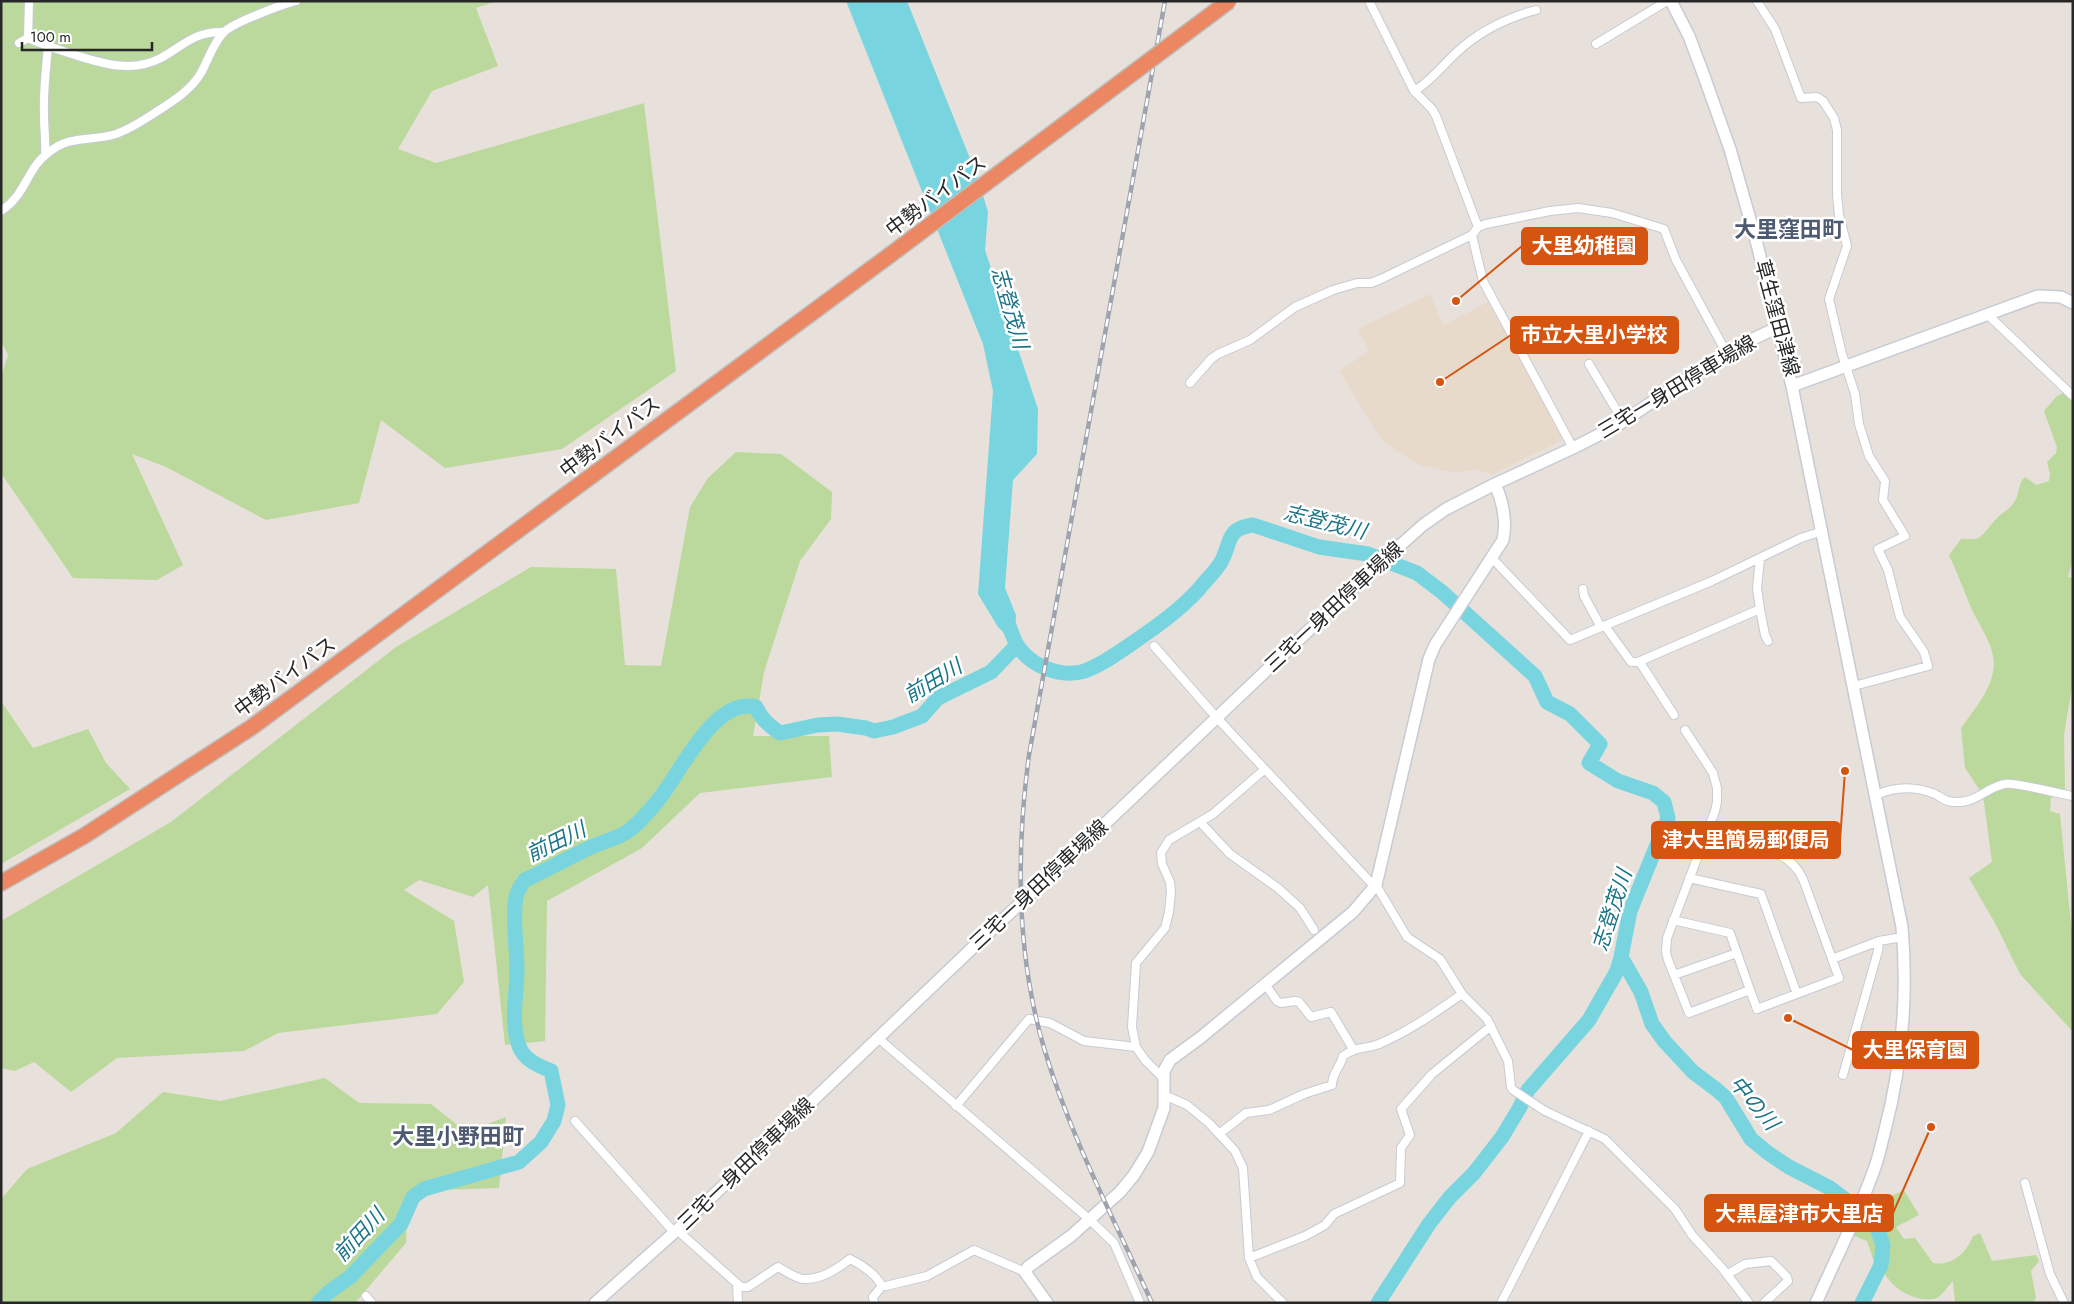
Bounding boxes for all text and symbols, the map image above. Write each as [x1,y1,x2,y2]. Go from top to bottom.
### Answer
scale bar [22,20,152,52]
text: 100 m [30,26,71,48]
street label: 中勢バイパス [880,148,992,244]
district label: 大里窪田町 [1734,213,1844,245]
callout: 大里幼稚園 [1522,228,1647,264]
text: 大里幼稚園 [1532,231,1637,261]
street label: 草生窪田津線 [1747,256,1807,380]
water label: 志登茂川 [984,263,1037,354]
callout: 市立大里小学校 [1511,317,1678,353]
text: 市立大里小学校 [1521,320,1668,350]
street label: 三宅一身田停車場線 [1592,328,1762,446]
street label: 中勢バイパス [554,389,666,485]
water label: 志登茂川 [1281,497,1371,547]
street label: 三宅一身田停車場線 [1258,535,1410,679]
street label: 中勢バイパス [228,630,342,724]
water label: 前田川 [898,651,969,710]
street label: 三宅一身田停車場線 [963,813,1115,957]
water label: 前田川 [521,814,593,869]
callout: 津大里簡易郵便局 [1652,822,1840,858]
text: 津大里簡易郵便局 [1662,825,1830,855]
water label: 志登茂川 [1585,864,1640,955]
callout: 大里保育園 [1853,1032,1978,1068]
text: 大里保育園 [1863,1035,1968,1065]
water label: 中の川 [1722,1069,1787,1138]
street label: 三宅一身田停車場線 [671,1091,821,1237]
district label: 大里小野田町 [392,1120,524,1152]
callout: 大黒屋津市大里店 [1705,1195,1893,1231]
text: 大黒屋津市大里店 [1715,1199,1883,1229]
water label: 前田川 [327,1200,393,1268]

